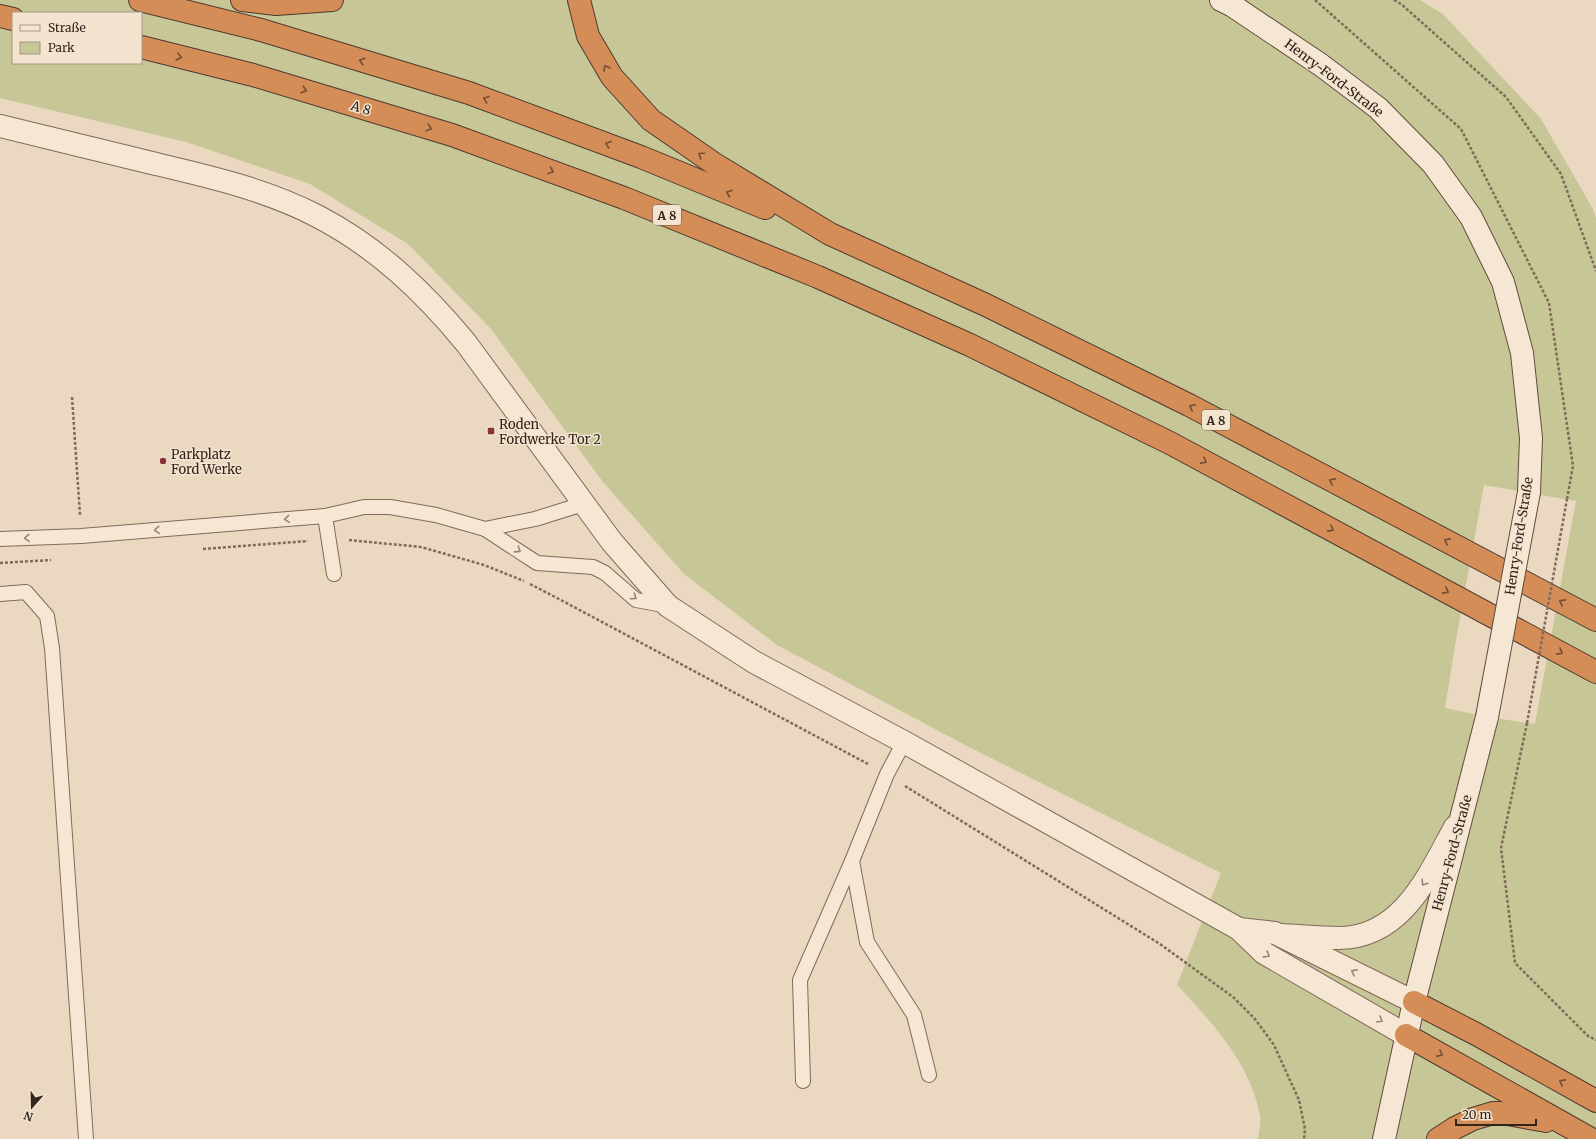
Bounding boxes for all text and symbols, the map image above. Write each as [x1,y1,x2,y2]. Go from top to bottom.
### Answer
legend [12,12,142,64]
text: Straße [48,20,86,35]
street label: Henry-Ford-Straße [1281,35,1387,121]
text: Park [48,40,75,55]
one-way arrow [176,52,182,60]
one-way arrow [359,57,366,66]
one-way arrow [604,65,611,72]
one-way arrow [301,85,308,94]
one-way arrow [483,96,490,104]
street label: A 8 [348,97,373,119]
one-way arrow [425,123,432,132]
one-way arrow [604,141,611,149]
one-way arrow [698,152,705,160]
one-way arrow [548,167,555,175]
one-way arrow [725,189,732,197]
road number: A 8 [653,205,681,225]
one-way arrow [1189,404,1196,412]
road number: A 8 [1202,410,1230,430]
place label: Roden Fordwerke Tor 2 [499,416,601,448]
marker: Roden Fordwerke Tor 2 [486,426,496,436]
place label: Parkplatz Ford Werke [171,446,242,478]
marker: Parkplatz Ford Werke [158,456,168,466]
one-way arrow [1200,457,1207,464]
street label: Henry-Ford-Straße [1501,475,1537,596]
one-way arrow [1328,478,1336,485]
one-way arrow [284,515,290,524]
one-way arrow [1327,524,1334,532]
one-way arrow [154,525,160,534]
one-way arrow [24,533,30,542]
one-way arrow [1443,538,1451,546]
one-way arrow [513,546,520,553]
one-way arrow [1441,586,1449,593]
one-way arrow [629,592,636,599]
one-way arrow [1558,599,1566,607]
one-way arrow [1556,647,1563,655]
street label: Henry-Ford-Straße [1428,793,1476,913]
one-way arrow [1421,879,1429,886]
one-way arrow [1263,951,1270,958]
one-way arrow [1351,969,1358,977]
one-way arrow [1376,1016,1383,1023]
one-way arrow [1436,1050,1443,1057]
one-way arrow [1559,1080,1566,1087]
north arrow [12,1087,52,1127]
scale bar [1456,1101,1536,1127]
text: 20 m [1462,1107,1491,1122]
text: N [22,1108,35,1124]

